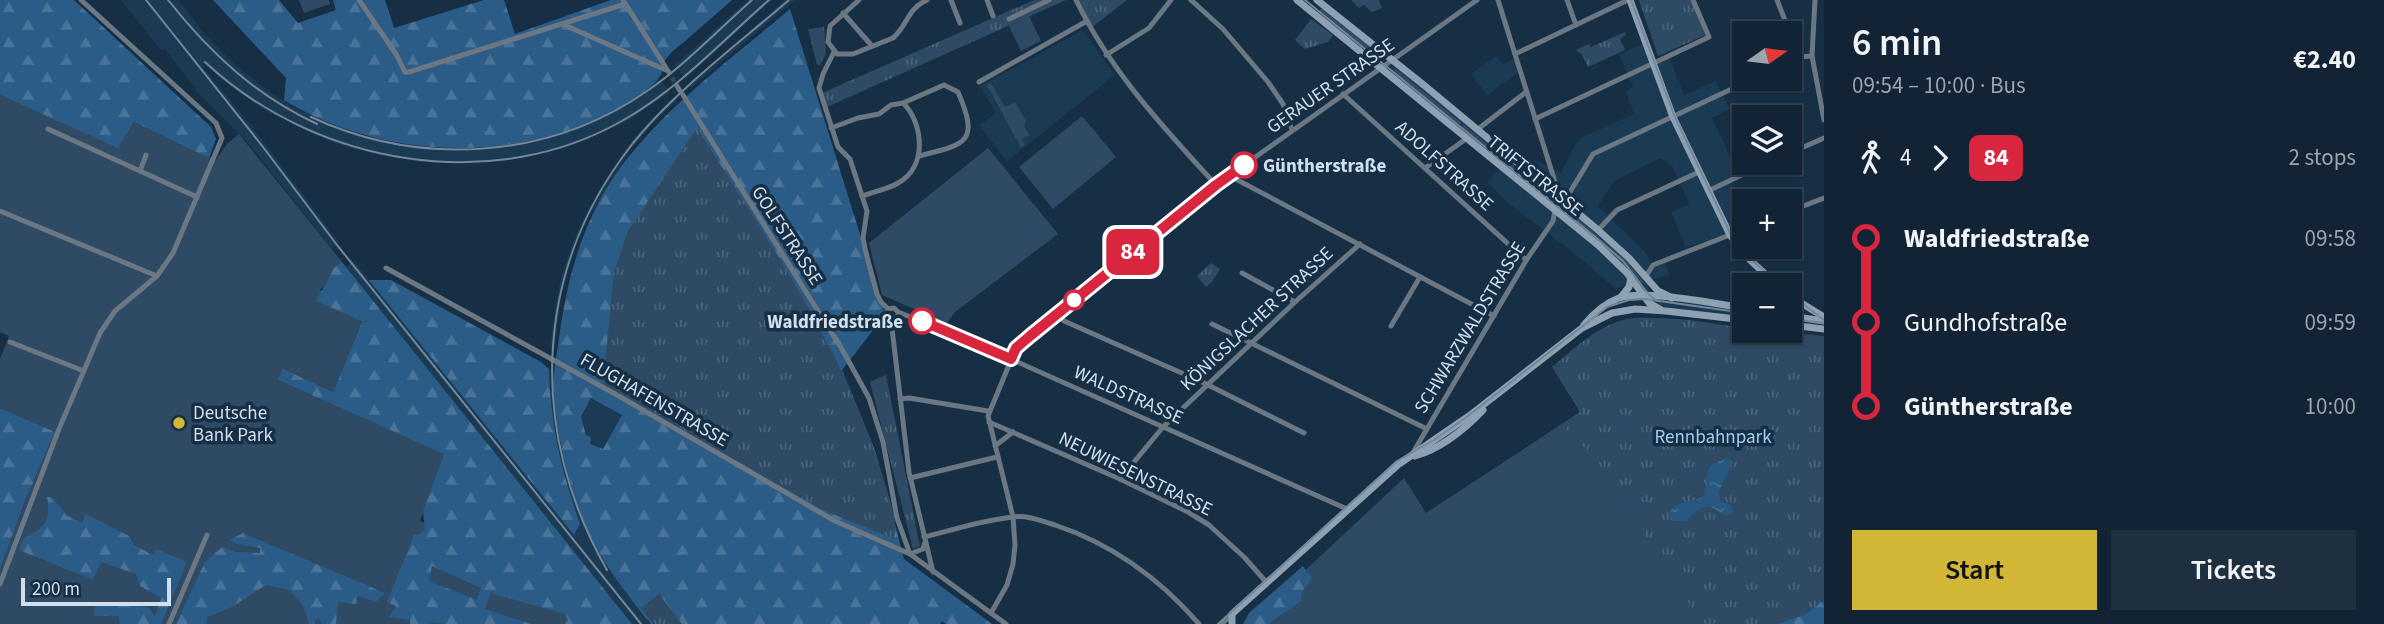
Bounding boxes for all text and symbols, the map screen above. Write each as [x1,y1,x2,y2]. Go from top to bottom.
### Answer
text: 6 min [1852,16,1942,70]
north arrow [1732,21,1802,91]
map controls [1732,21,1802,343]
street label: GERAUER STRASSE [1261,32,1400,140]
text: €2.40 [2293,41,2356,78]
text: 09:54 – 10:00 · Bus [1852,69,2026,102]
button: layers [1732,105,1802,175]
street label: ADOLFSTRASSE [1389,115,1499,218]
street label: TRIFTSTRASSE [1482,129,1589,223]
icon: walk [1852,139,1890,177]
icon: forward [1921,139,1959,177]
text: 84 [1983,140,2009,175]
text: 4 [1900,141,1911,174]
text: 2 stops [2289,141,2356,174]
marker: Güntherstraße [1231,152,1257,178]
place label: Güntherstraße [1263,153,1387,180]
street label: GOLFSTRASSE [744,181,829,291]
button: + [1732,189,1802,259]
text: Waldfriedstraße [1904,220,2090,257]
text: 09:58 [2305,222,2356,255]
line badge: 84 [1102,229,1164,275]
text: 84 [1120,234,1146,269]
street label: SCHWARZWALDSTRASSE [1408,237,1532,419]
street label: KÖNIGSLACHER STRASSE [1174,241,1340,397]
button: − [1732,273,1802,343]
unlabelled marker [1064,290,1084,310]
text: Gundhofstraße [1904,304,2067,341]
text: 09:59 [2305,306,2356,339]
marker: Waldfriedstraße [909,308,935,334]
place label: Waldfriedstraße [767,309,903,336]
street label: FLUGHAFENSTRASSE [575,347,734,454]
street label: WALDSTRASSE [1069,359,1187,432]
text: Güntherstraße [1904,388,2073,425]
text: 10:00 [2305,390,2356,423]
place label: Deutsche Bank Park [193,400,273,449]
marker: Deutsche Bank Park [171,415,187,431]
park label: Rennbahnpark [1654,424,1772,451]
street label: NEUWIESENSTRASSE [1054,425,1217,523]
button: Start [1852,530,2097,610]
button: Tickets [2111,530,2356,610]
scale bar [21,575,172,607]
text: 200 m [32,576,80,603]

